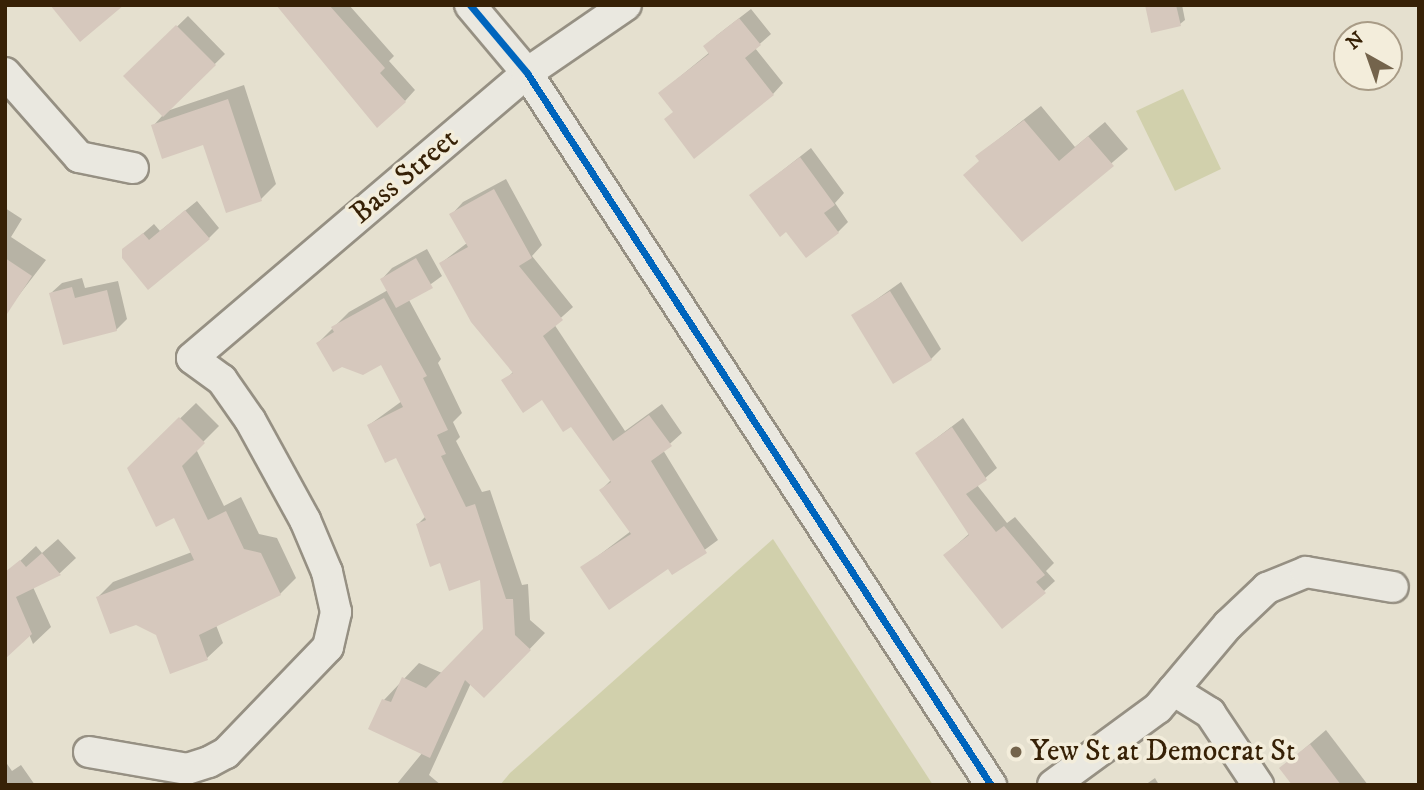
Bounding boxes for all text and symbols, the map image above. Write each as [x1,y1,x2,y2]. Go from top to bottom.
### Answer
north arrow [1333,21,1403,91]
text: N [1342,27,1369,55]
street label: Bass Street [344,122,466,232]
place label: Yew St at Democrat St [1030,734,1296,770]
marker: Yew St at Democrat St [1008,744,1024,760]

